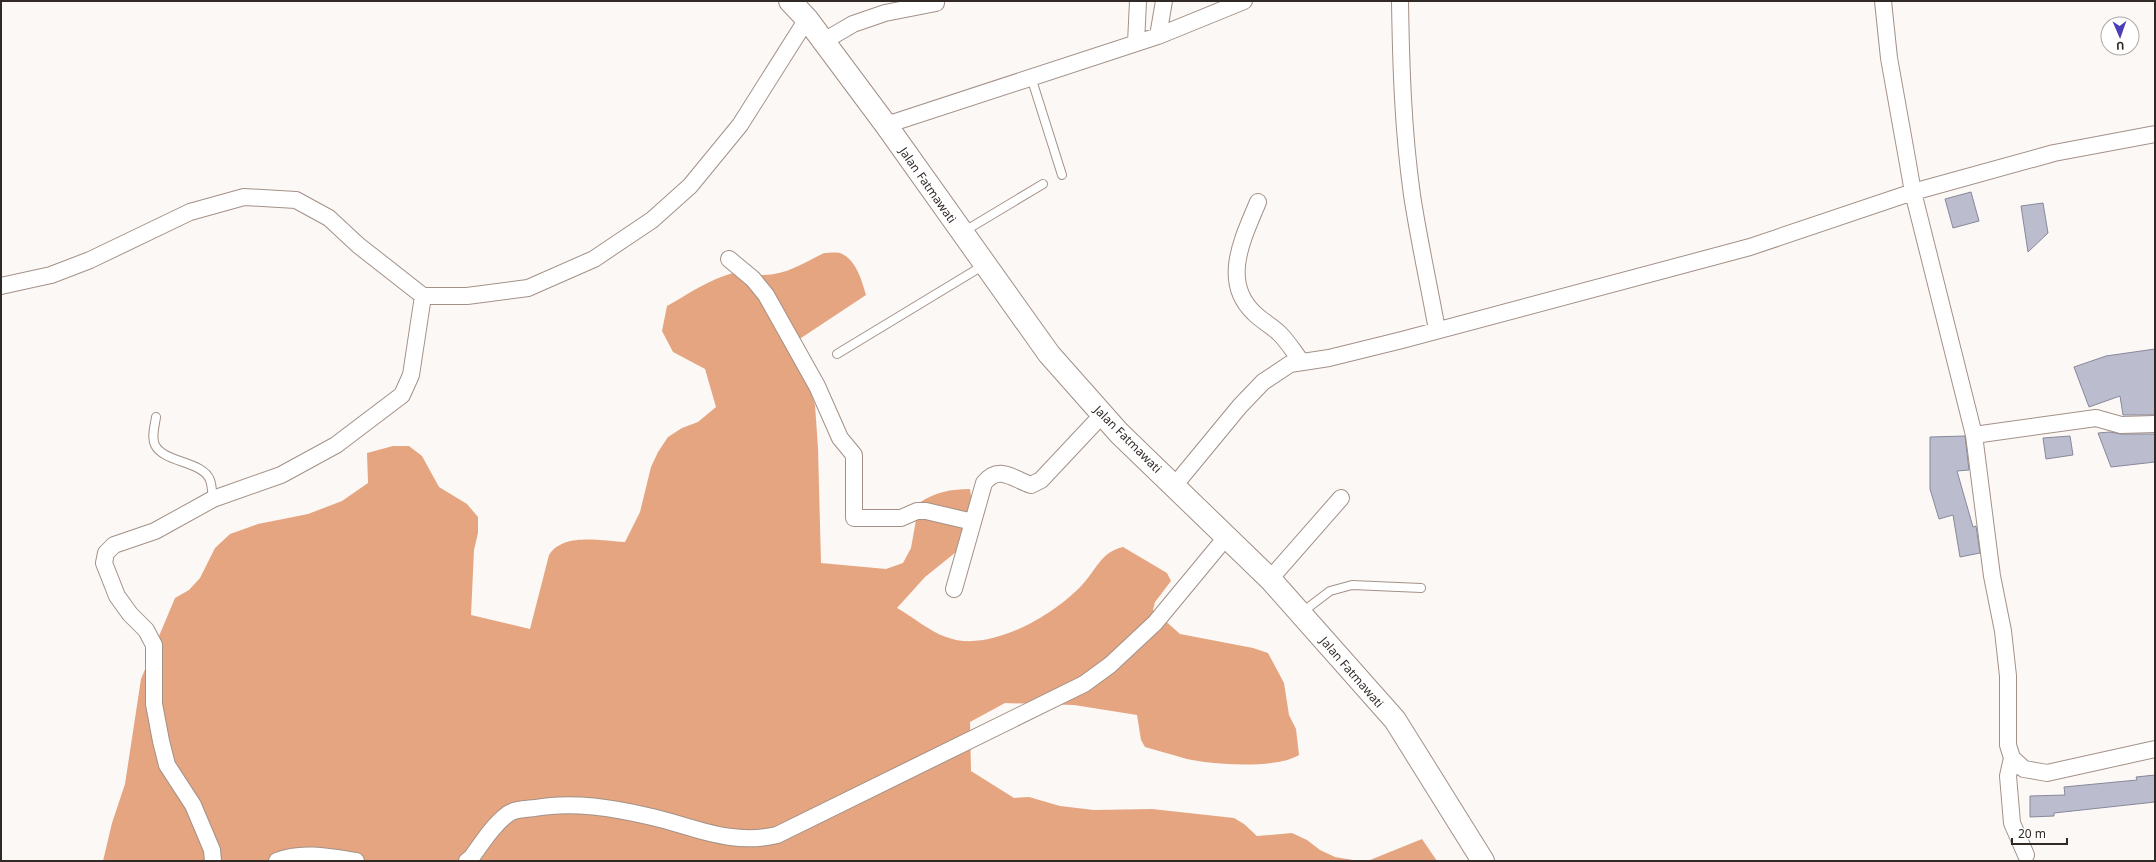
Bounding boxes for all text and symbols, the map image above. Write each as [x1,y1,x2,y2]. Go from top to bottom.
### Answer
north arrow [2100,16,2140,56]
text: U [2116,39,2125,54]
street label: Jalan Fatmawati [895,143,961,226]
street label: Jalan Fatmawati [1090,401,1166,477]
street label: Jalan Fatmawati [1316,632,1388,711]
scale bar [2012,820,2067,846]
text: 20 m [2018,825,2046,842]

